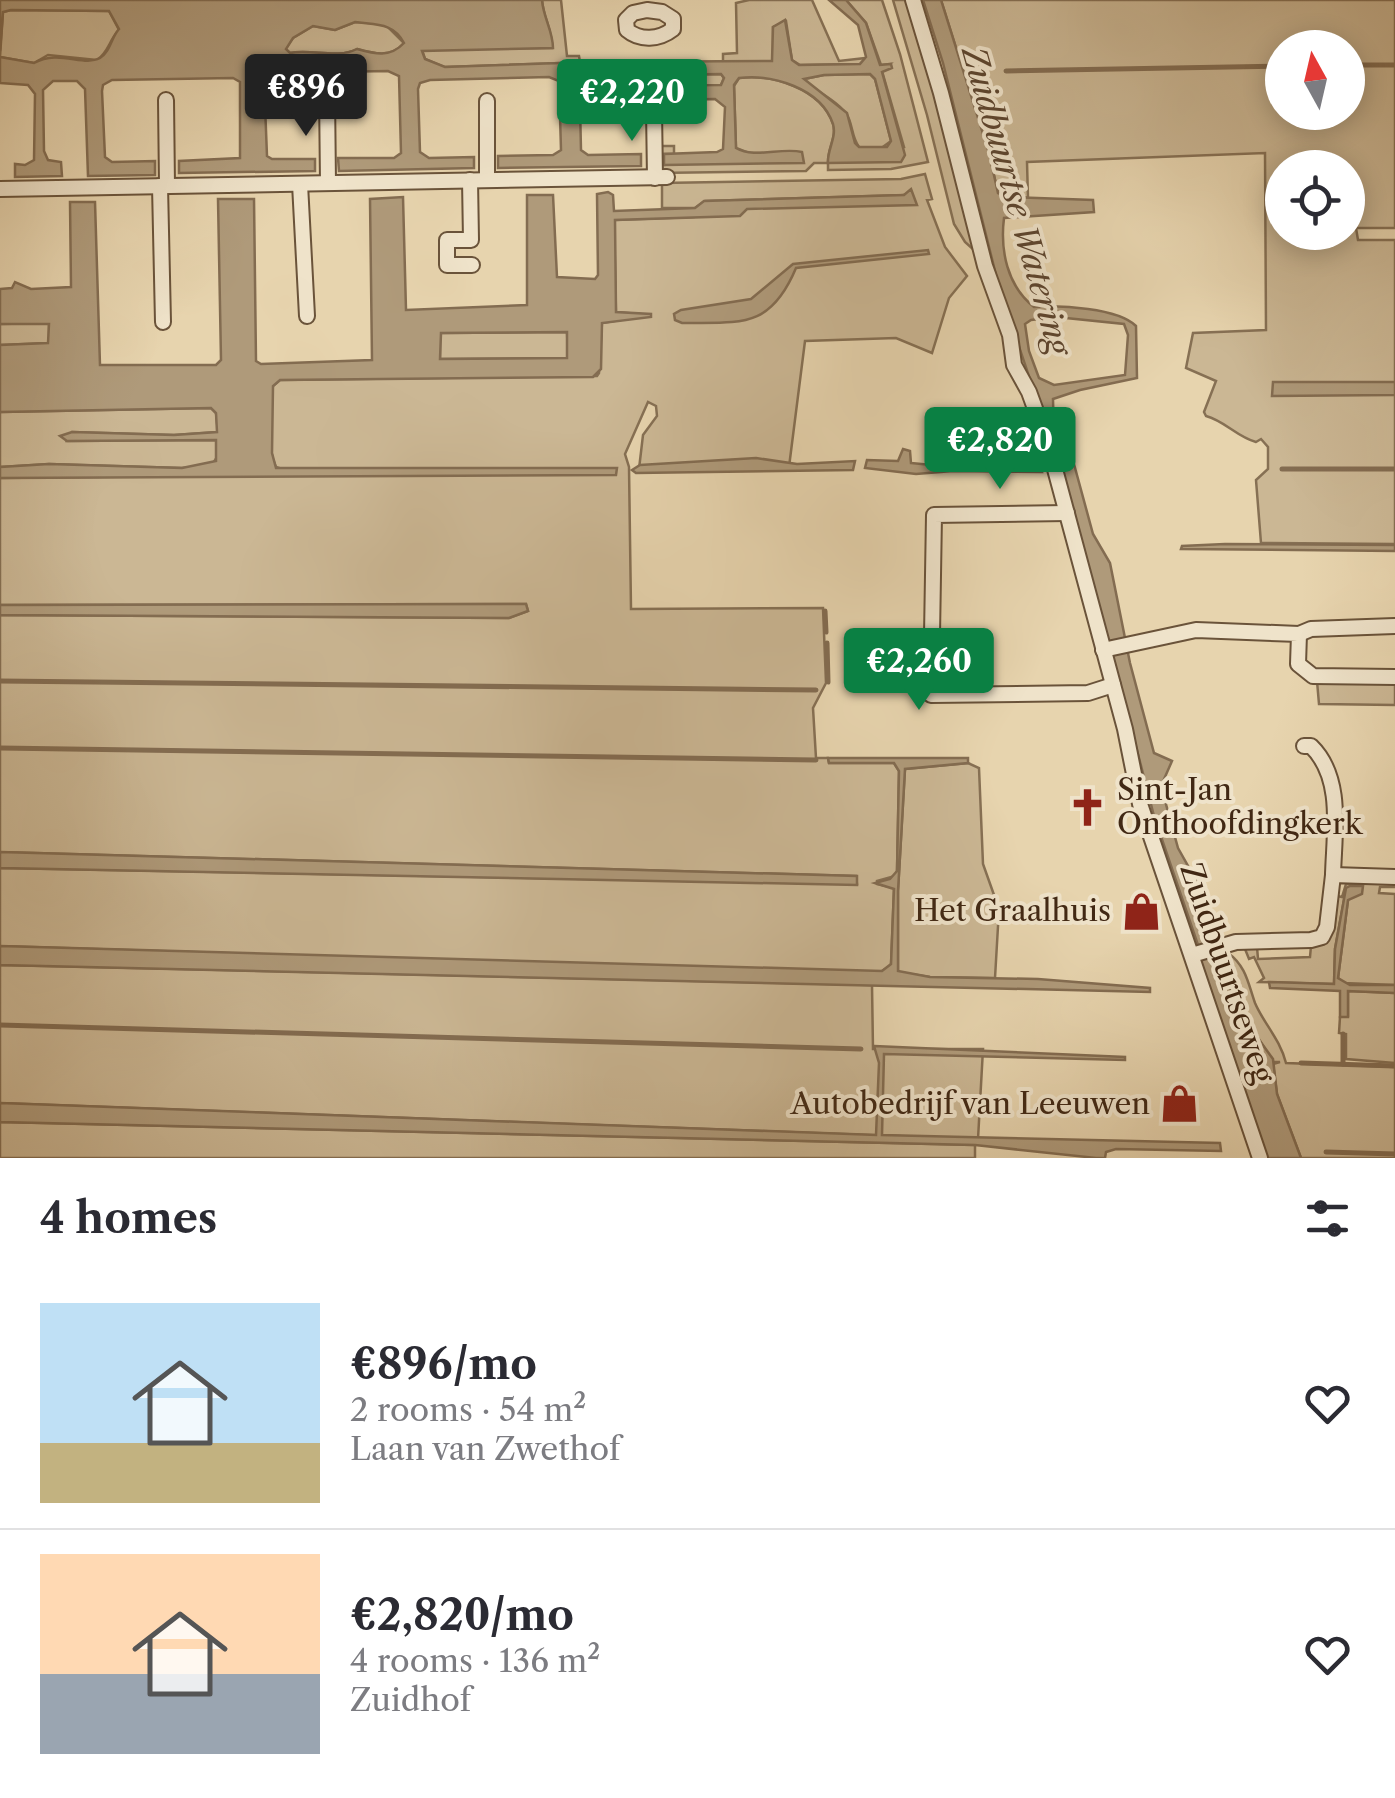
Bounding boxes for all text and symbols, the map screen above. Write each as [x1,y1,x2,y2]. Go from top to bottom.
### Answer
north arrow [1265,30,1365,130]
map controls [1265,30,1365,250]
water label: Zuidbuurtse Watering [953,40,1080,362]
pin: €896 [247,54,365,139]
pin: €2,220 [551,59,713,144]
text: €896 [267,67,345,106]
text: €2,220 [579,72,685,111]
button: locate [1265,150,1365,250]
pin: €2,820 [919,407,1081,492]
text: €2,820 [946,420,1054,459]
pin: €2,260 [838,628,1000,713]
text: €2,260 [866,641,972,680]
place label: Sint-Jan Onthoofdingkerk [1117,771,1364,842]
church icon: Sint-Jan Onthoofdingkerk [1066,786,1108,828]
street label: Zuidbuurtseweg [1172,858,1283,1088]
shop icon: Het Graalhuis [1120,890,1162,932]
place label: Het Graalhuis [914,892,1111,929]
shop icon: Autobedrijf van Leeuwen [1159,1083,1201,1125]
place label: Autobedrijf van Leeuwen [790,1085,1150,1122]
icon: filters [1300,1191,1355,1246]
text: 4 homes [40,1192,217,1244]
text: €896/mo [350,1338,537,1390]
icon: home [120,1343,240,1463]
icon: heart [1300,1376,1355,1431]
text: 2 rooms · 54 m² [350,1390,586,1429]
text: Laan van Zwethof [350,1429,621,1468]
text: €2,820/mo [350,1589,574,1641]
icon: home [120,1594,240,1714]
icon: heart [1300,1627,1355,1682]
text: 4 rooms · 136 m² [350,1641,600,1680]
text: Zuidhof [350,1680,471,1719]

